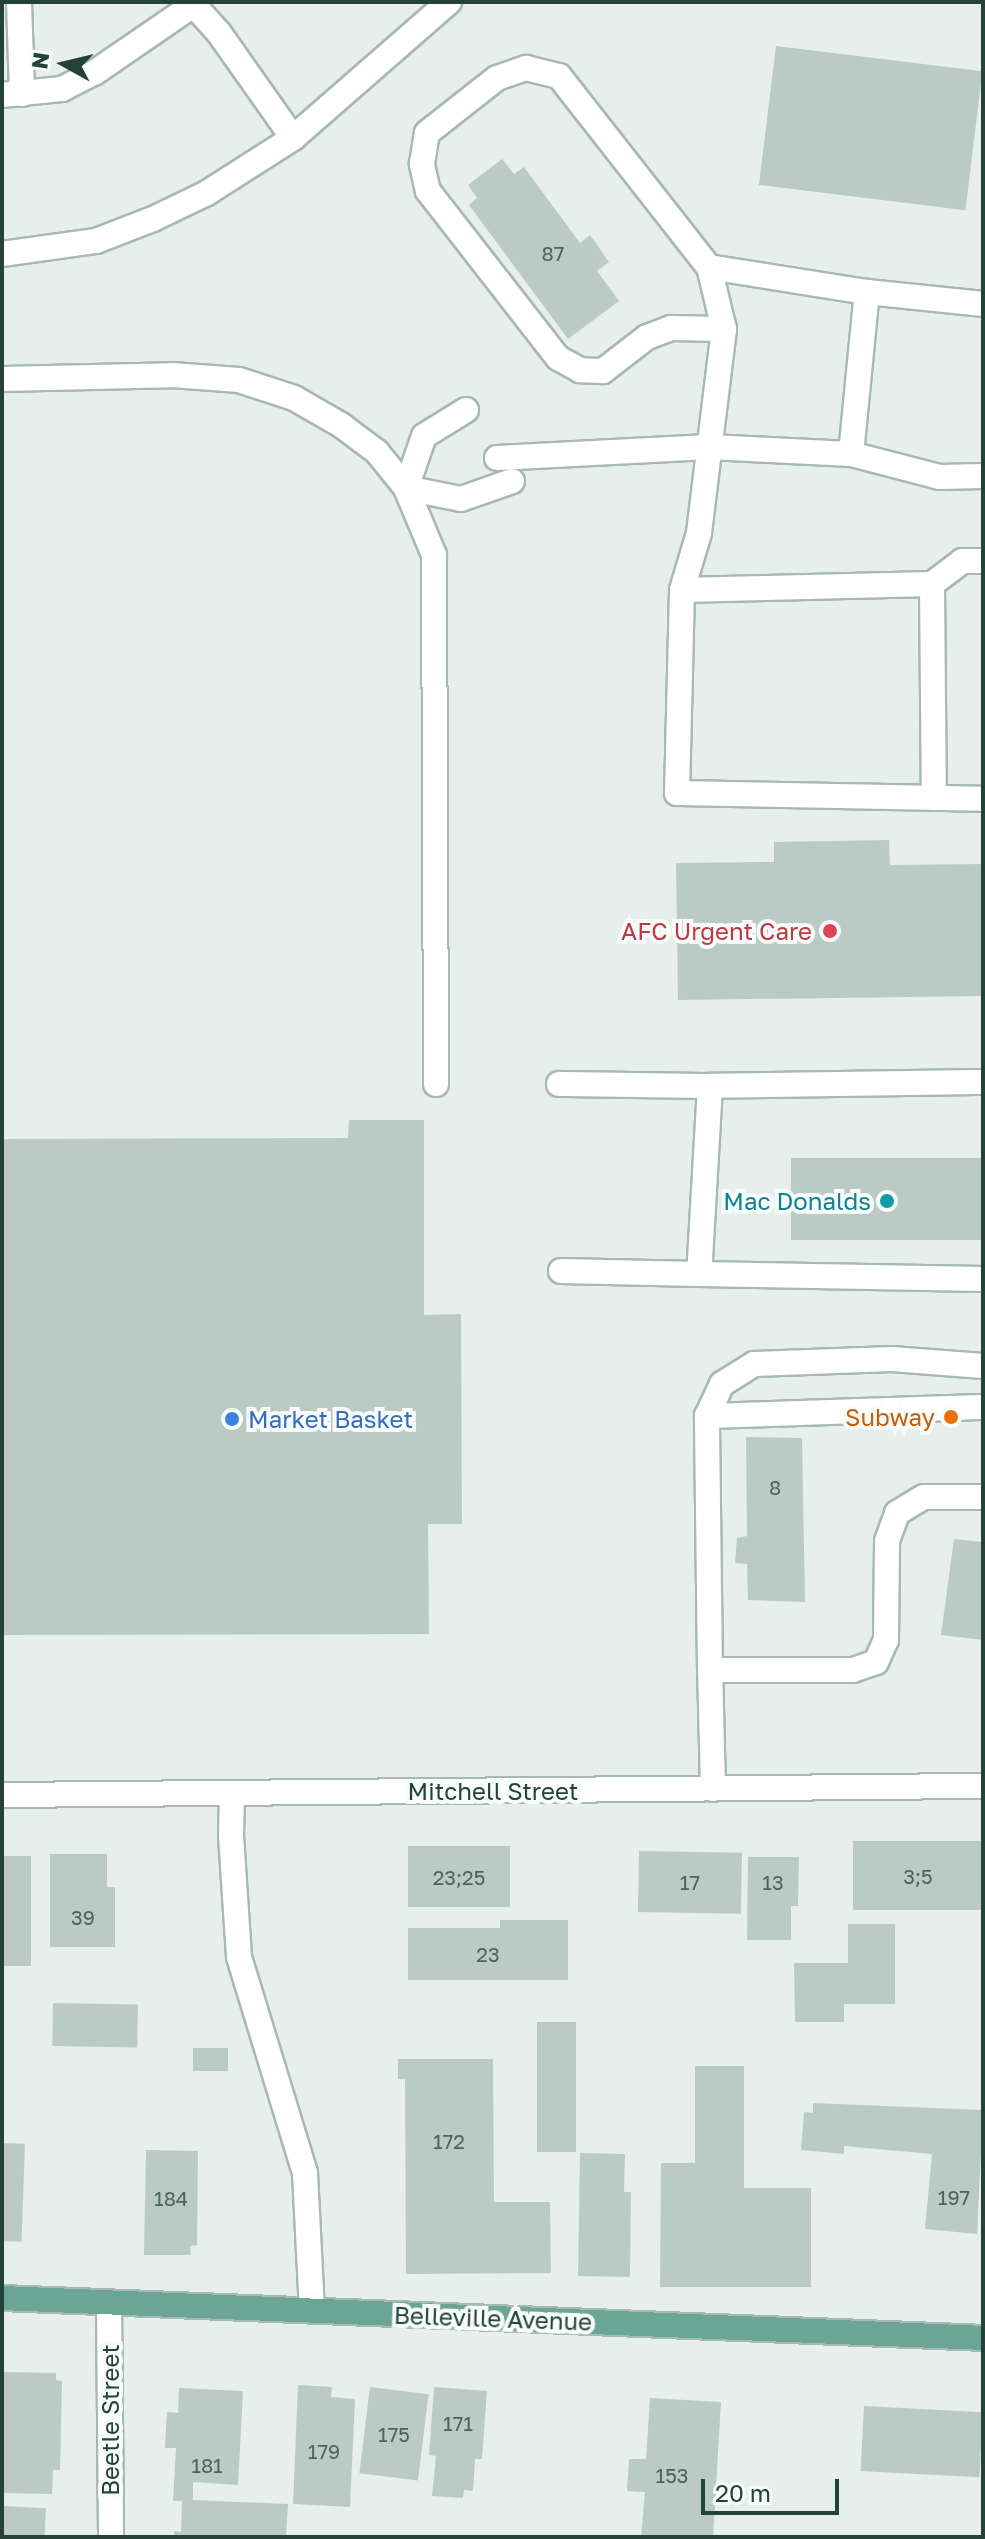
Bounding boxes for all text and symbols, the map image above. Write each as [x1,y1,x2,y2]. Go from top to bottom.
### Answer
north arrow [24,24,104,104]
text: N [25,50,54,71]
house number: 87 [542,241,564,265]
place label: AFC Urgent Care [621,917,812,945]
marker: AFC Urgent Care [819,920,841,942]
place label: Mac Donalds [723,1187,871,1215]
marker: Mac Donalds [878,1192,896,1210]
place label: Subway [845,1403,935,1431]
place label: Market Basket [248,1405,413,1433]
marker: Subway [942,1408,960,1426]
marker: Market Basket [223,1410,241,1428]
house number: 8 [769,1475,781,1499]
street label: Mitchell Street [408,1777,578,1805]
house number: 3;5 [903,1864,933,1888]
house number: 23;25 [433,1865,485,1889]
house number: 17 [680,1870,700,1894]
house number: 13 [762,1870,784,1894]
house number: 39 [71,1905,95,1929]
house number: 23 [476,1942,500,1966]
house number: 172 [433,2129,465,2153]
house number: 197 [938,2185,970,2209]
house number: 184 [154,2186,188,2210]
street label: Belleville Avenue [393,2300,593,2336]
street label: Beetle Street [96,2344,124,2496]
house number: 171 [443,2411,473,2435]
house number: 175 [378,2422,410,2446]
house number: 179 [308,2439,340,2463]
house number: 181 [191,2453,223,2477]
house number: 153 [656,2463,688,2487]
scale bar [705,2463,843,2513]
text: 20 m [715,2478,771,2507]

